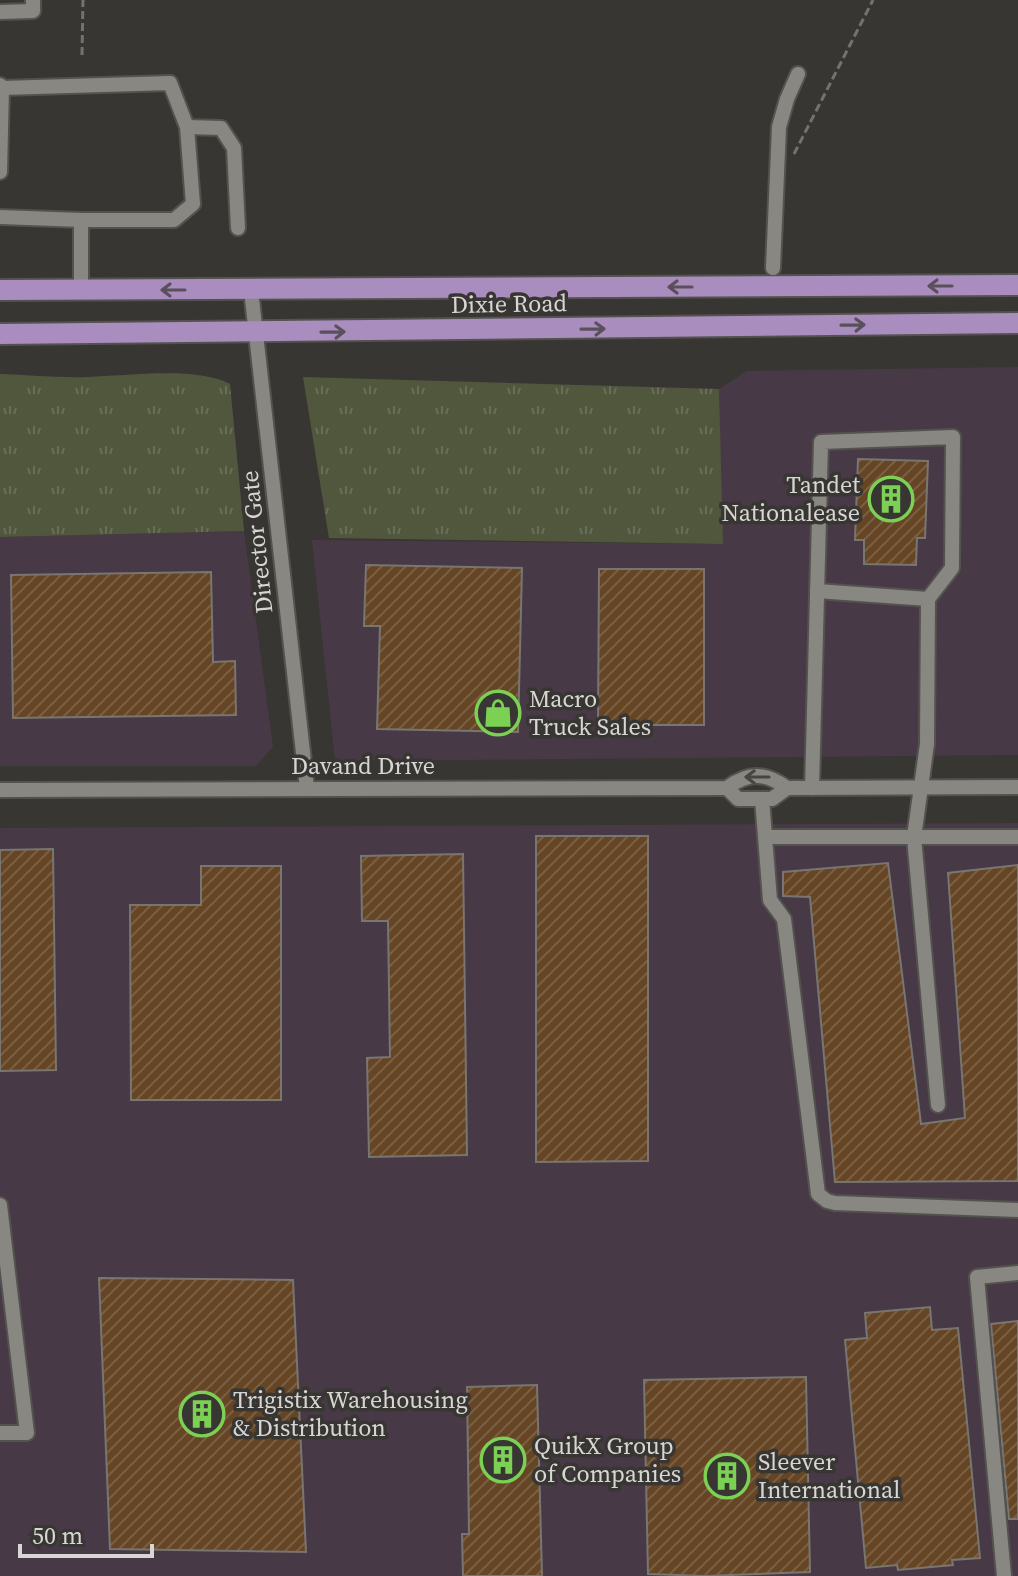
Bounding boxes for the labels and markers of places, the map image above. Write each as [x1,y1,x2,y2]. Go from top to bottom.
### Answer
place label: Tandet Nationalease [722,468,860,529]
building icon: Tandet Nationalease [867,475,915,523]
place label: Macro Truck Sales [529,682,651,743]
shop icon: Macro Truck Sales [474,689,522,737]
place label: Trigistix Warehousing & Distribution [233,1383,468,1444]
building icon: Trigistix Warehousing & Distribution [178,1390,226,1438]
place label: QuikX Group of Companies [534,1429,681,1490]
building icon: QuikX Group of Companies [479,1436,527,1484]
place label: Sleever International [758,1445,900,1506]
building icon: Sleever International [703,1452,751,1500]

